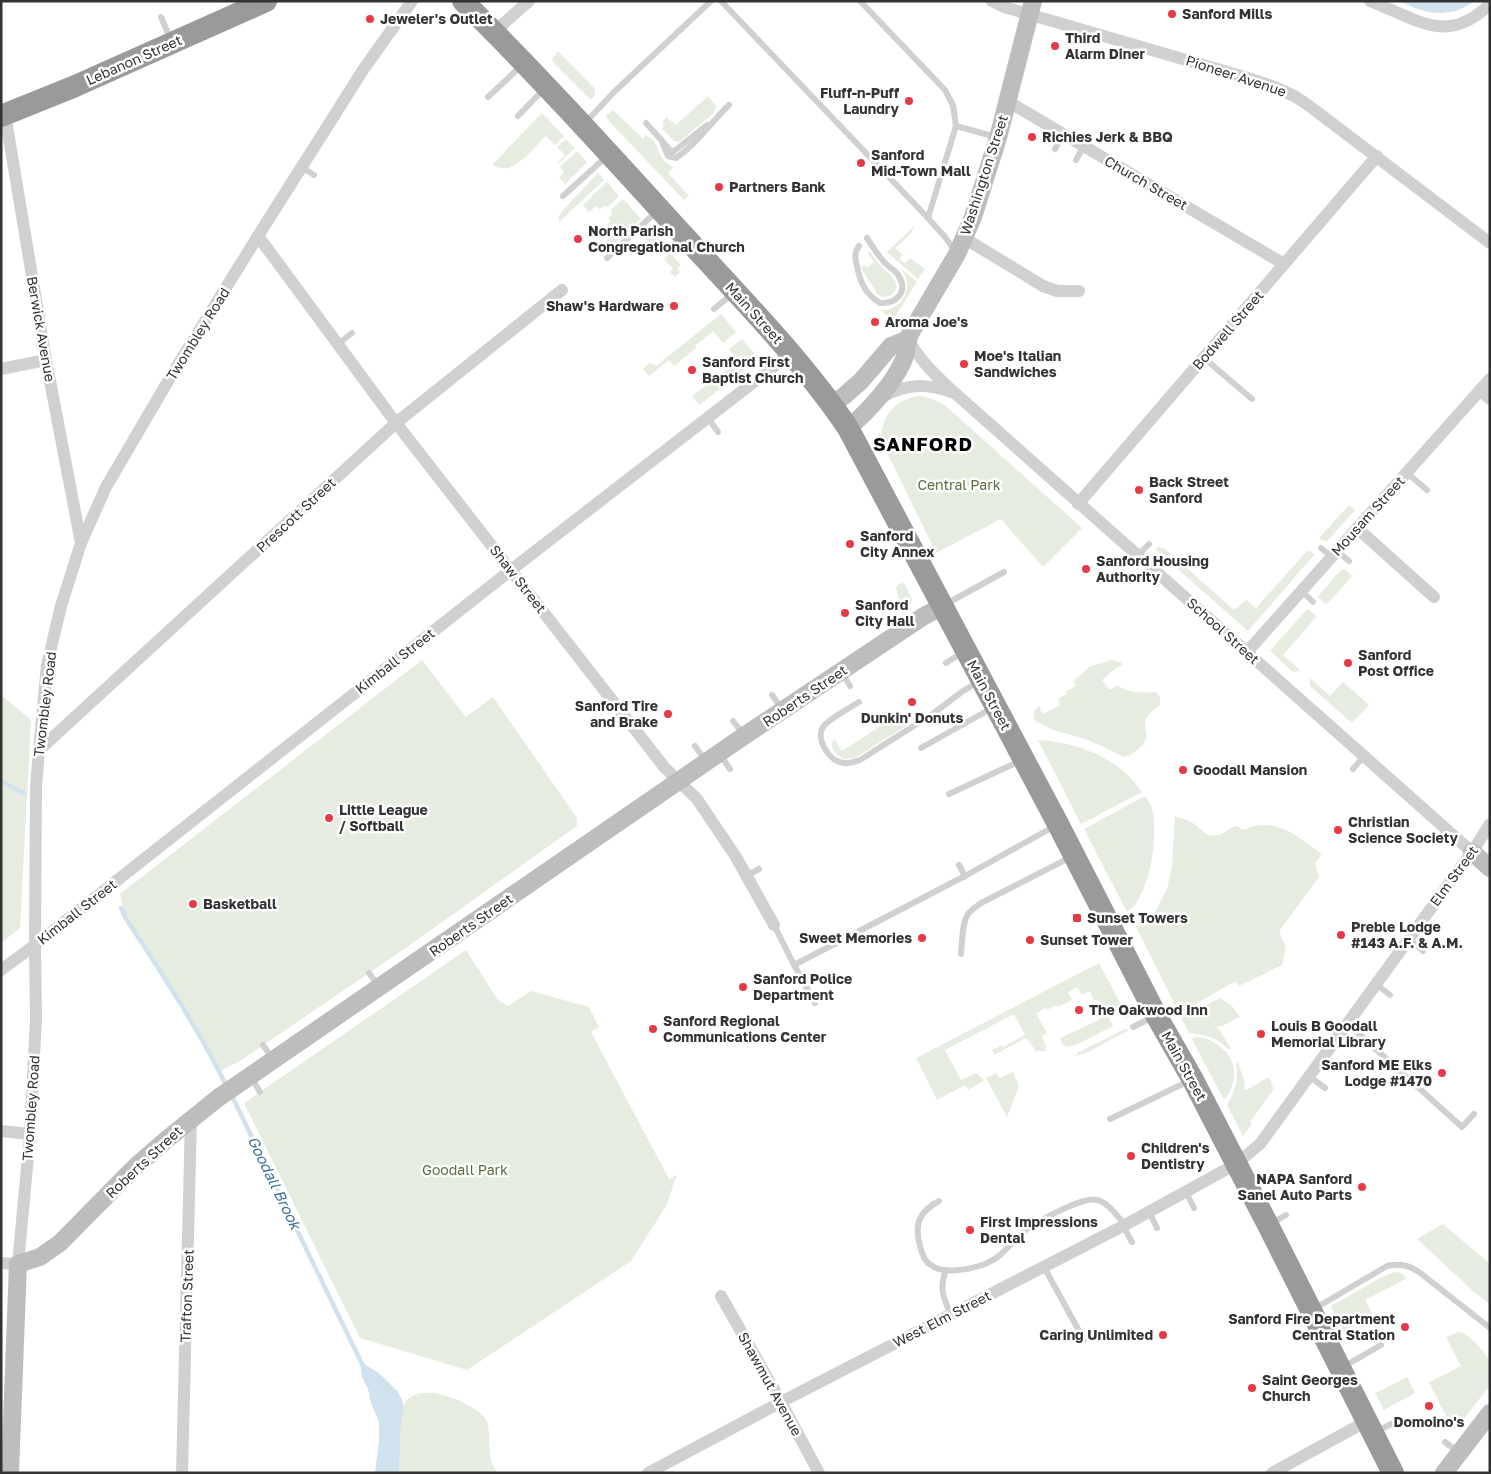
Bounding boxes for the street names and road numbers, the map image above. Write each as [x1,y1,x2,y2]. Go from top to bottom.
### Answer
street label: Lebanon Street [83,31,184,88]
street label: Pioneer Avenue [1184,51,1289,100]
street label: Washington Street [956,113,1011,237]
street label: Church Street [1102,152,1191,213]
street label: Berwick Avenue [24,275,59,383]
street label: Main Street [722,278,787,347]
street label: Twombley Road [162,284,233,383]
street label: Bodwell Street [1189,287,1267,373]
street label: Mousam Street [1327,472,1408,559]
street label: Prescott Street [253,474,339,556]
street label: Shaw Street [487,541,550,616]
street label: School Street [1184,594,1263,668]
street label: Kimball Street [352,624,438,697]
street label: Twombley Road [30,650,59,758]
street label: Main Street [964,657,1015,733]
street label: Roberts Street [759,661,850,730]
street label: Elm Street [1426,842,1481,909]
street label: Kimball Street [34,875,120,948]
street label: Roberts Street [426,889,516,960]
street label: Main Street [1158,1028,1211,1104]
street label: Twombley Road [18,1055,43,1161]
street label: Roberts Street [102,1122,185,1201]
street label: Trafton Street [176,1249,197,1343]
street label: West Elm Street [890,1286,994,1351]
street label: Shawmut Avenue [735,1329,806,1439]

